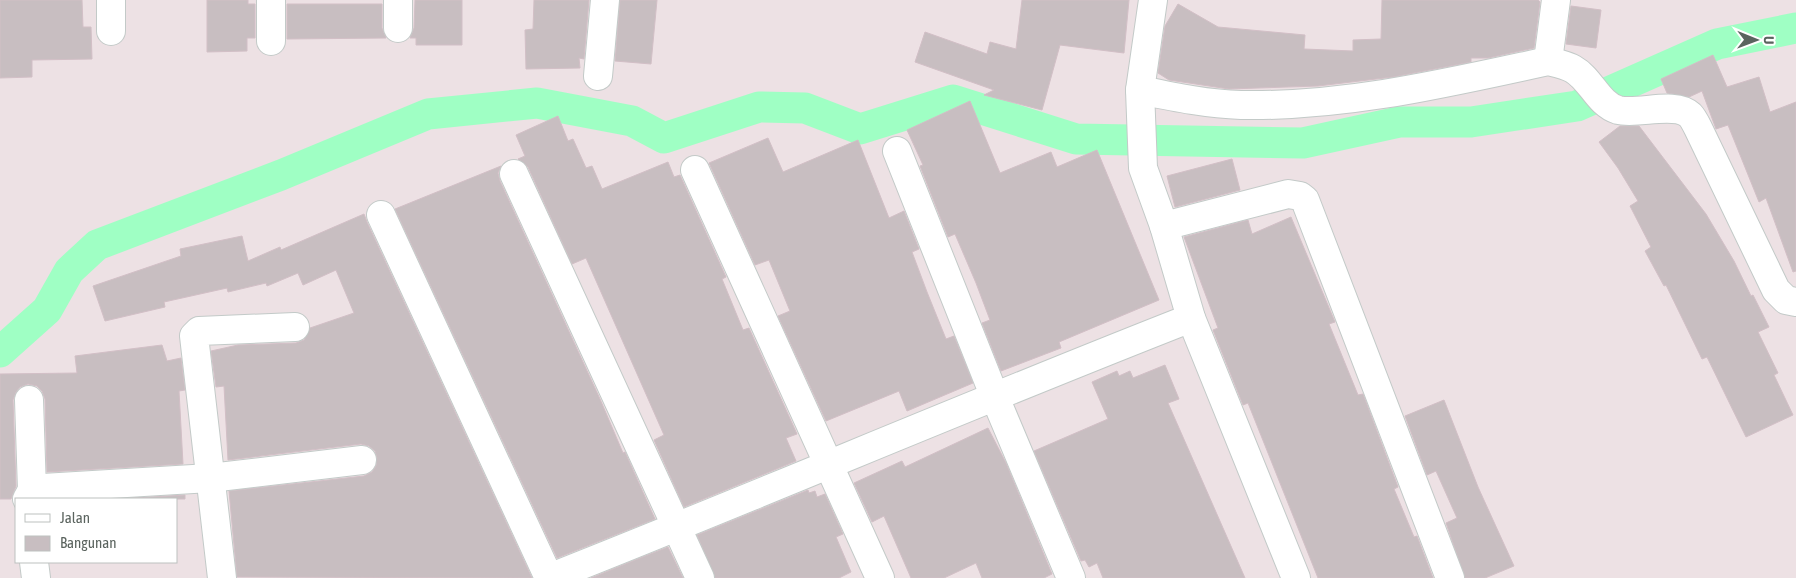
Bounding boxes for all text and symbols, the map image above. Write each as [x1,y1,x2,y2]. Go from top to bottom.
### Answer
north arrow [1731,15,1781,65]
text: U [1761,36,1777,44]
legend [15,498,178,563]
text: Jalan [60,509,90,526]
text: Bangunan [60,534,117,551]

